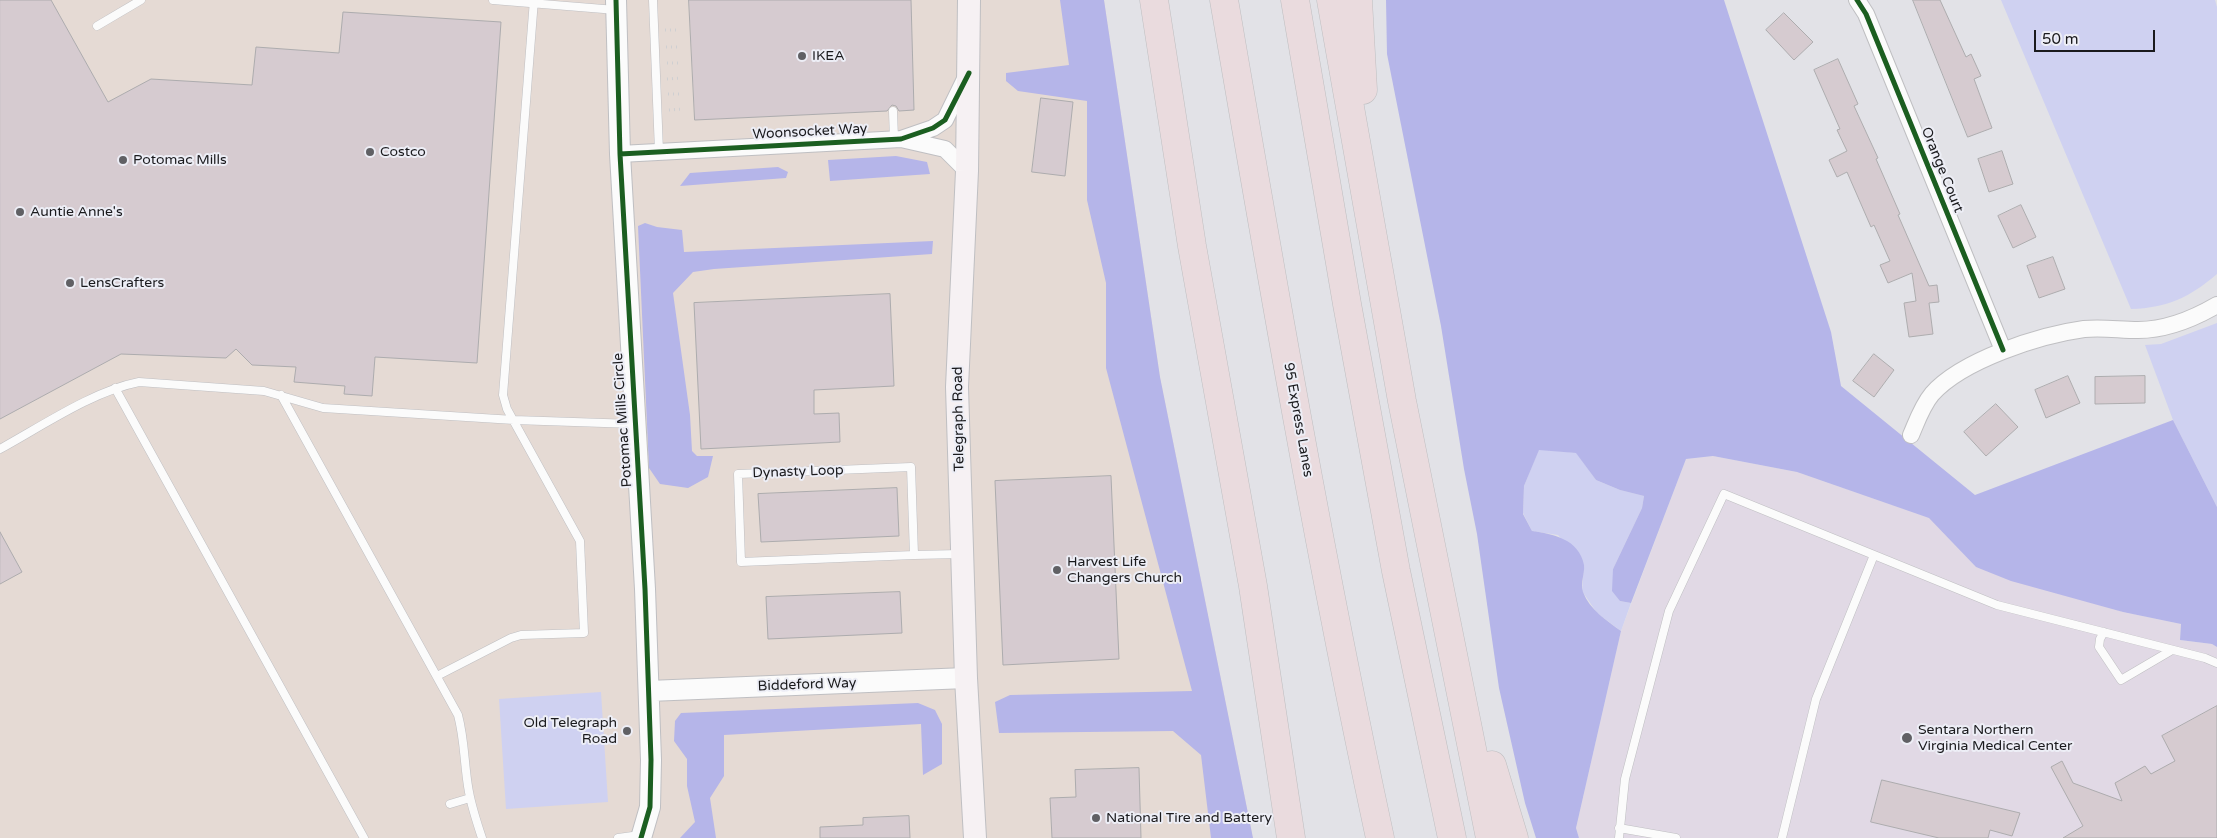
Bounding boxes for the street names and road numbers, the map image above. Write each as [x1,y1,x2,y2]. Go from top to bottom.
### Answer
street label: Woonsocket Way [752,121,868,143]
street label: Orange Court [1917,125,1967,215]
street label: Potomac Mills Circle [610,352,636,488]
street label: 95 Express Lanes [1280,362,1316,478]
street label: Telegraph Road [950,366,968,472]
street label: Dynasty Loop [752,462,844,482]
street label: Biddeford Way [757,675,857,695]

